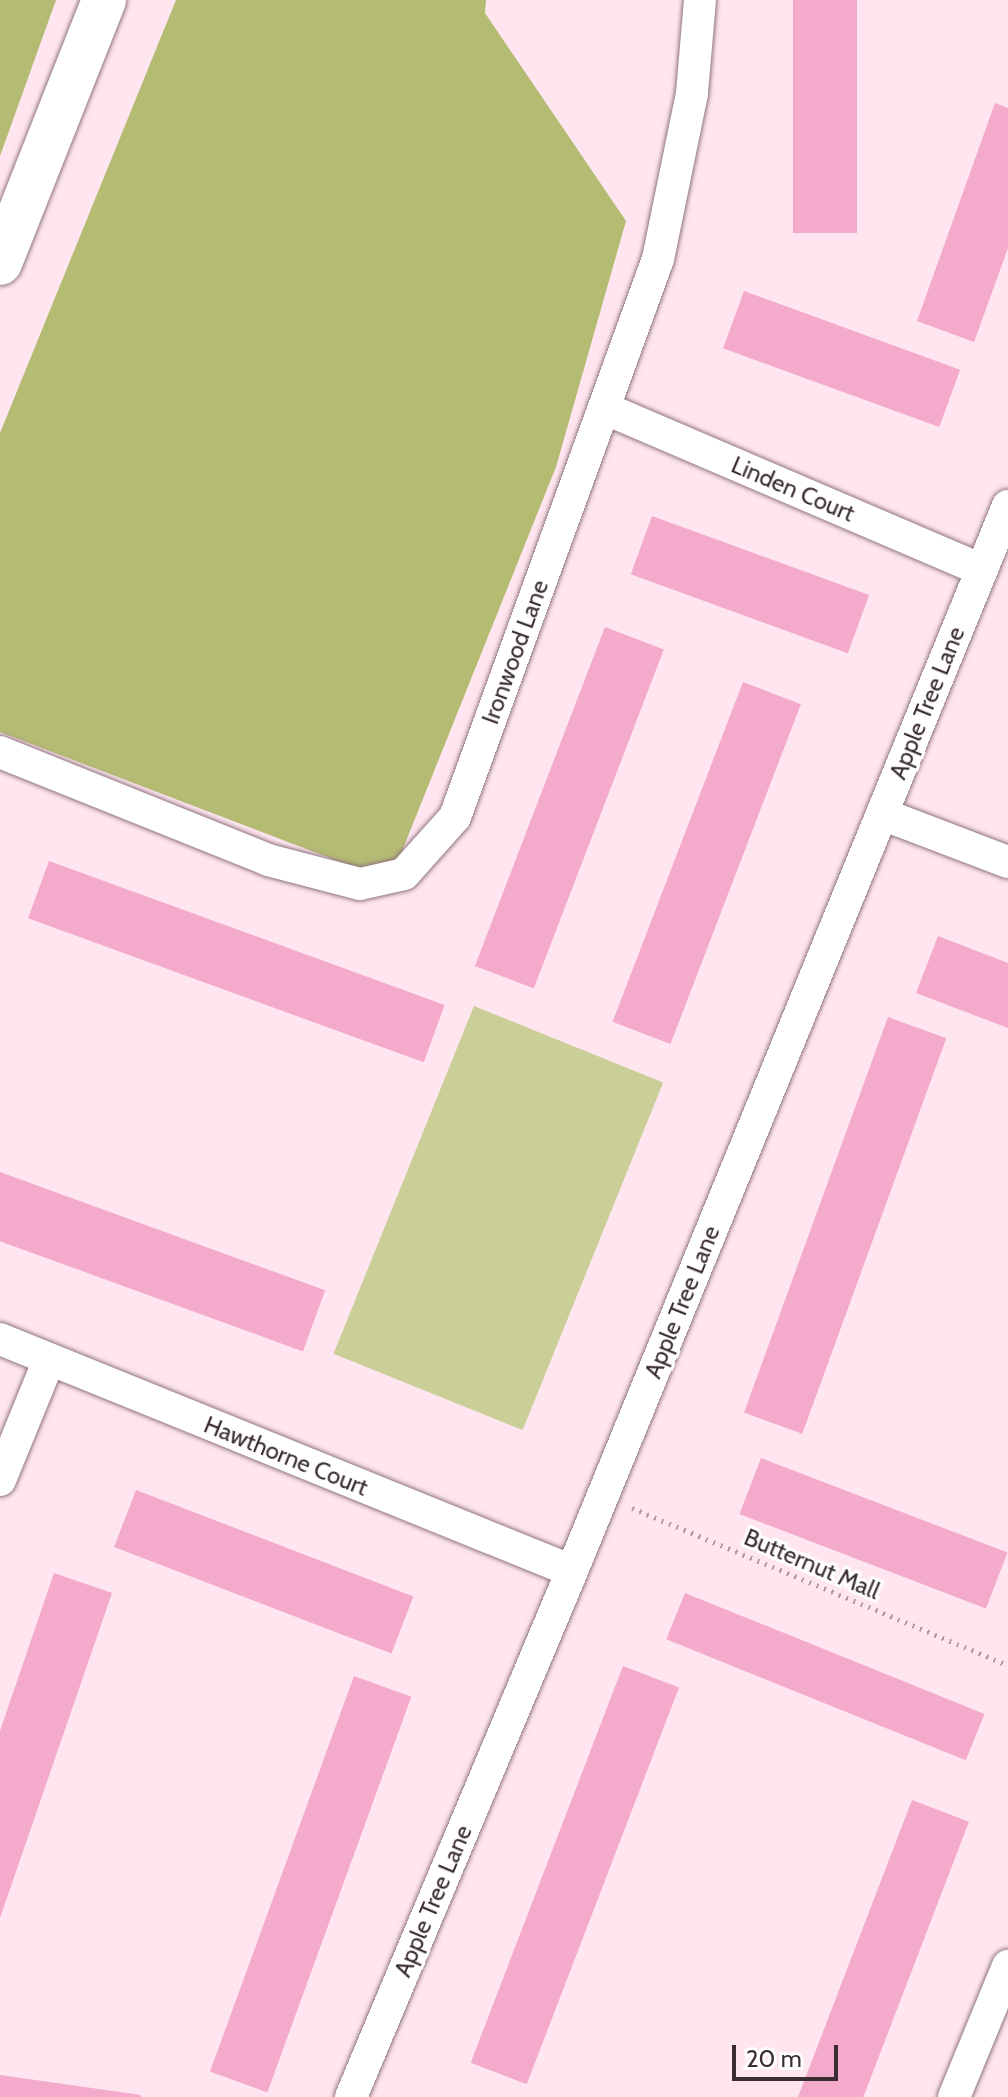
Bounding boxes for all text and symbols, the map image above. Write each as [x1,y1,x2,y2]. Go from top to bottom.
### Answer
street label: Linden Court [727,450,859,528]
street label: Ironwood Lane [476,576,554,728]
street label: Apple Tree Lane [883,623,971,783]
street label: Apple Tree Lane [638,1222,726,1382]
street label: Hawthorne Court [200,1410,372,1502]
street label: Butternut Mall [740,1523,884,1605]
street label: Apple Tree Lane [388,1821,478,1981]
scale bar [736,2029,842,2079]
text: 20 m [746,2044,802,2073]

